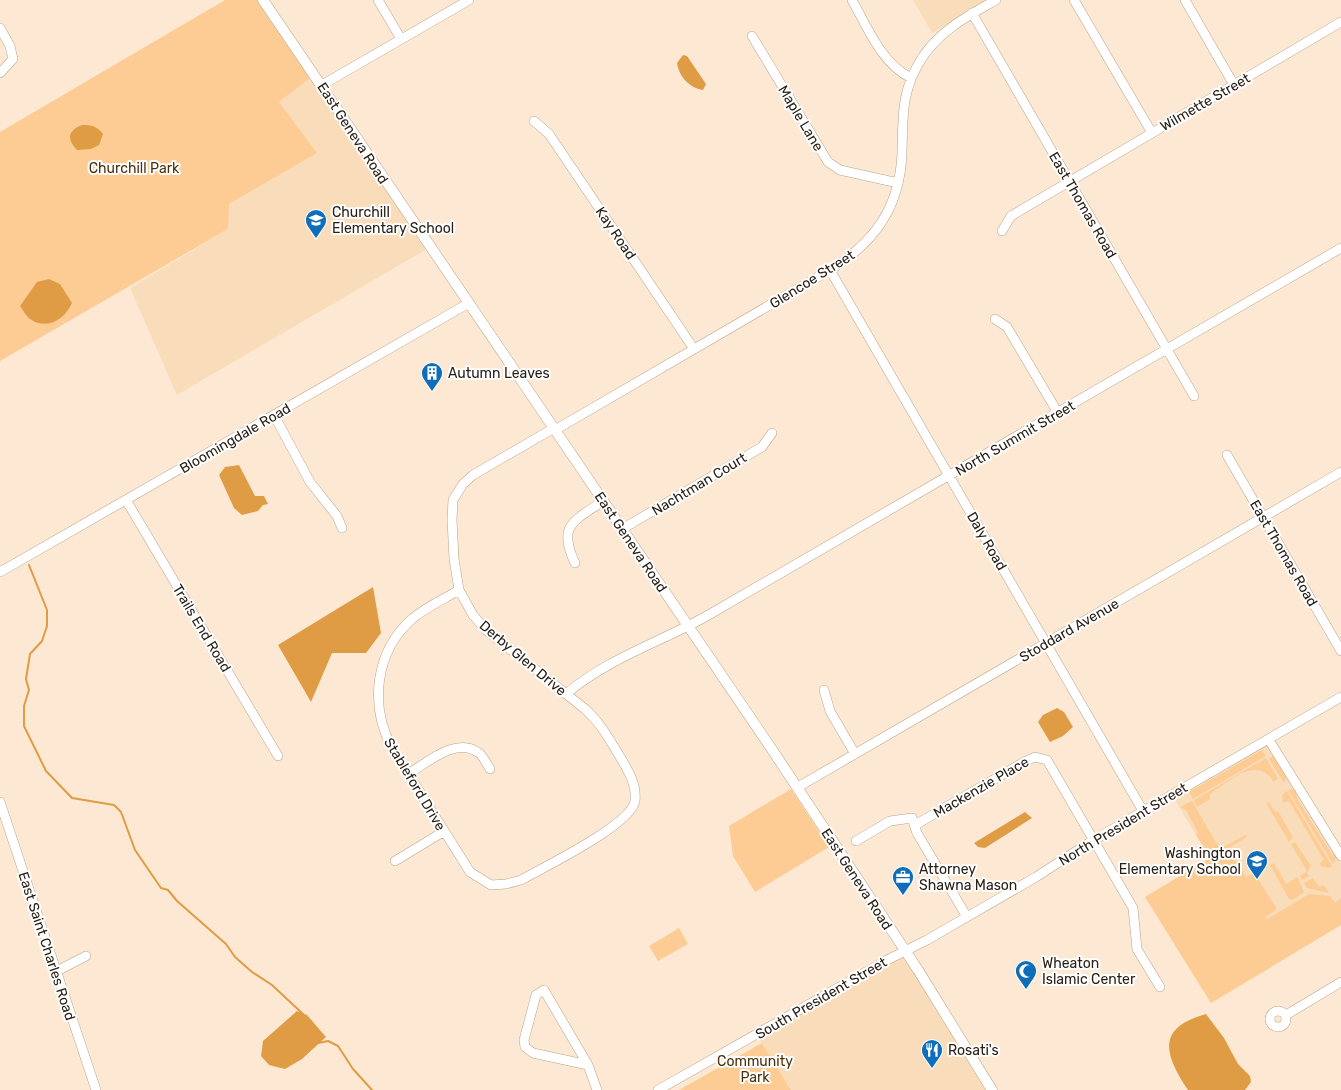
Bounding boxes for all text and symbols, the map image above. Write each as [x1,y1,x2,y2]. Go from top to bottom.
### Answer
street label: Wilmette Street [1157,70,1254,135]
street label: East Geneva Road [313,79,392,187]
street label: Maple Lane [774,82,827,154]
street label: East Thomas Road [1045,149,1120,262]
park label: Churchill Park [89,160,180,177]
place label: Churchill Elementary School [332,204,454,237]
street label: Kay Road [592,204,639,263]
school or university icon: Churchill Elementary School [304,208,328,239]
street label: Glencoe Street [767,246,858,312]
building icon: Autumn Leaves [420,361,444,392]
place label: Autumn Leaves [448,365,550,382]
street label: North Summit Street [952,397,1079,480]
street label: Bloomingdale Road [177,400,294,477]
street label: Nachtman Court [649,449,750,519]
street label: East Geneva Road [591,489,670,596]
street label: East Thomas Road [1246,497,1321,610]
street label: Daly Road [963,509,1010,574]
street label: Trails End Road [169,581,234,675]
street label: Stoddard Avenue [1016,595,1122,666]
street label: Derby Glen Drive [476,617,570,700]
street label: Stableford Drive [380,735,449,834]
street label: Mackenzie Place [931,753,1032,822]
street label: North President Street [1056,779,1191,870]
street label: East Geneva Road [817,825,896,933]
place label: Washington Elementary School [1119,845,1241,878]
school or university icon: Washington Elementary School [1245,849,1269,880]
place label: Attorney Shawna Mason [919,861,1017,894]
office icon: Attorney Shawna Mason [891,865,915,896]
street label: East Saint Charles Road [14,870,79,1023]
street label: South President Street [752,954,891,1043]
place label: Wheaton Islamic Center [1042,955,1136,988]
mosque icon: Wheaton Islamic Center [1014,959,1038,990]
restaurant icon: Rosati's [920,1038,944,1069]
place label: Rosati's [948,1042,999,1059]
park label: Community Park [717,1053,793,1086]

